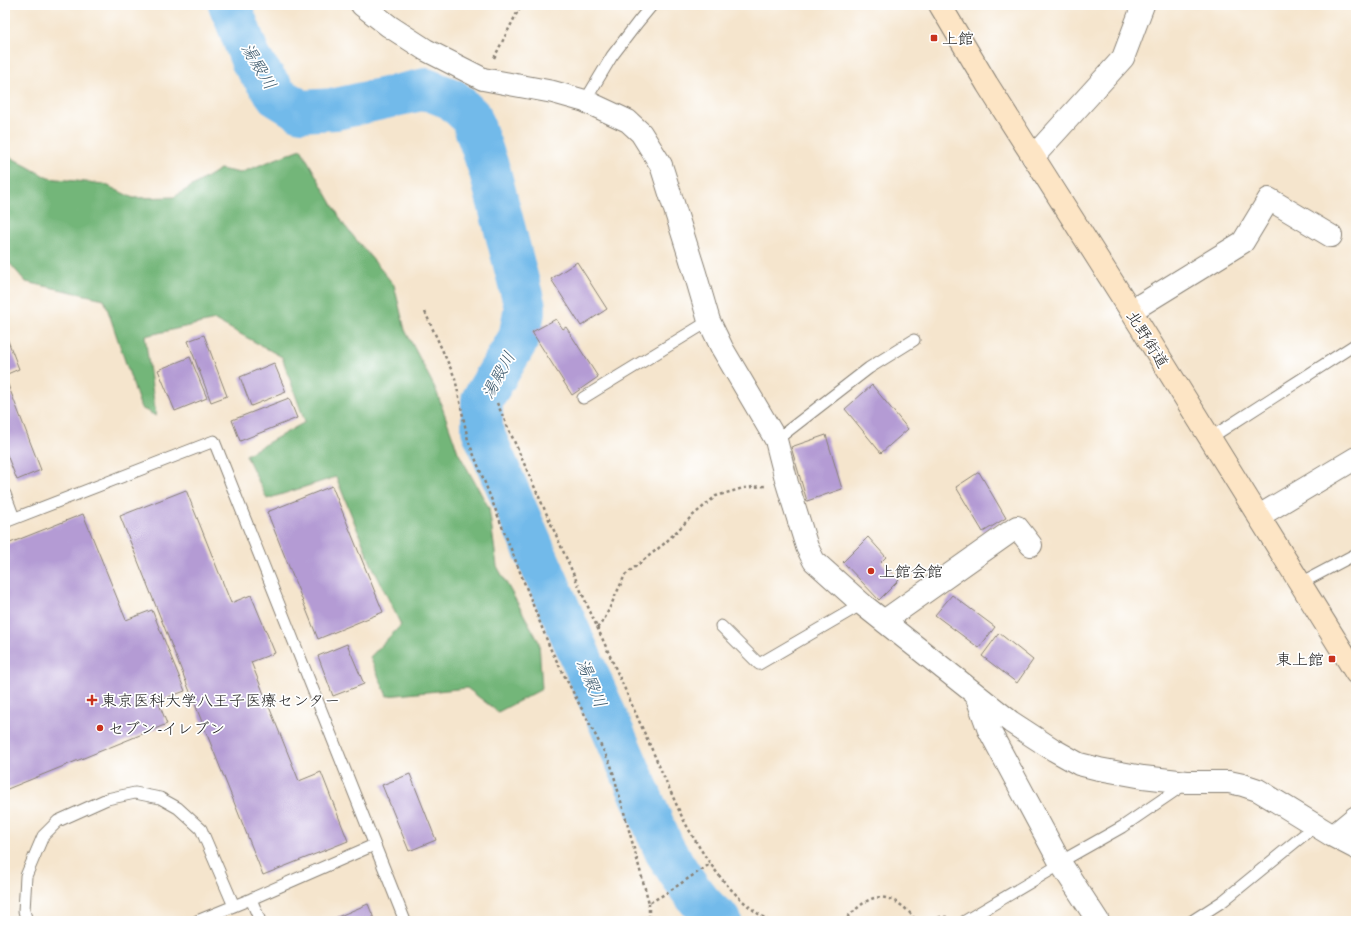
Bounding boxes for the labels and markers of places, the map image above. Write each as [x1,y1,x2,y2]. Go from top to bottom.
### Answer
place label: 上館 [942,29,974,49]
marker: 上館 [929,33,939,43]
place label: 上館会館 [879,562,943,582]
marker: 上館会館 [866,566,876,576]
place label: 東上館 [1276,650,1324,670]
marker: 東上館 [1327,654,1337,664]
place label: 東京医科大学八王子医療センター [101,691,340,711]
marker: 東京医科大学八王子医療センター [86,694,98,706]
place label: セブン-イレブン [108,719,225,739]
marker: セブン-イレブン [95,723,105,733]

